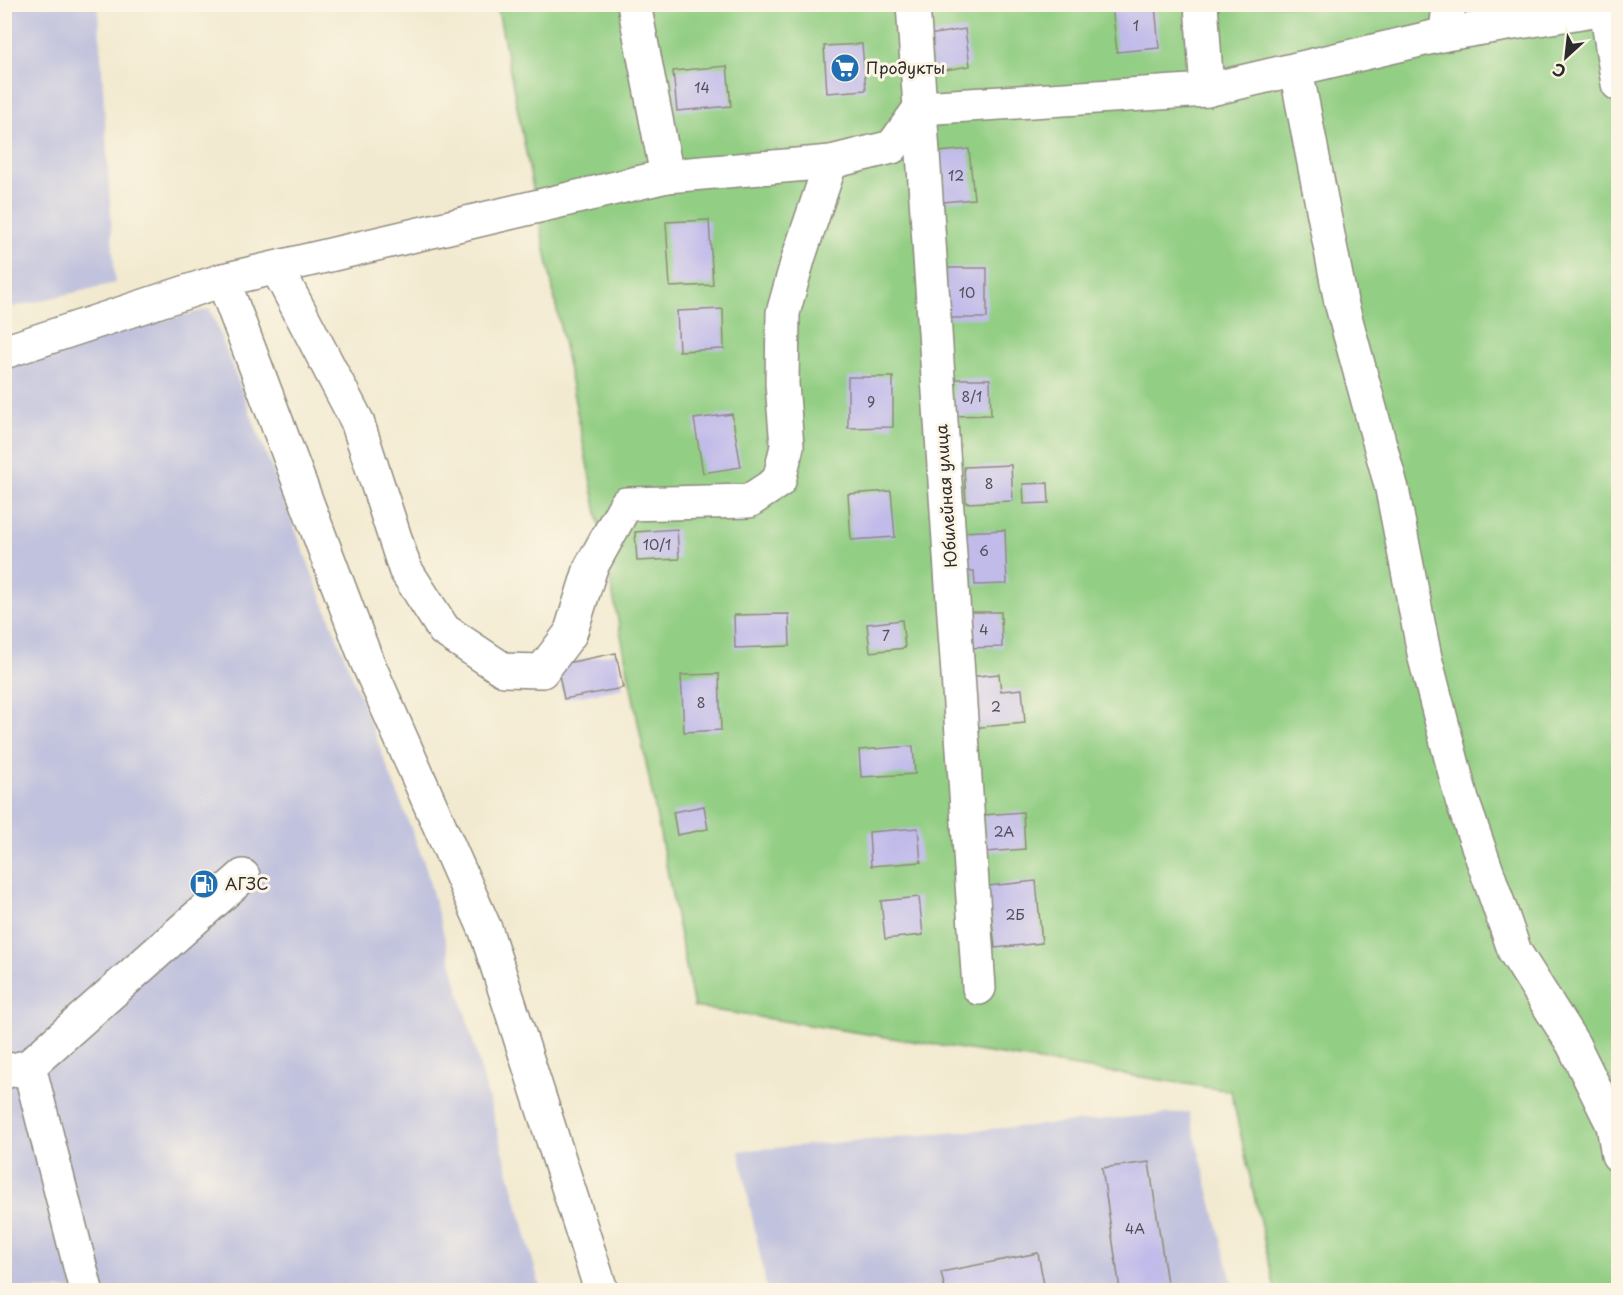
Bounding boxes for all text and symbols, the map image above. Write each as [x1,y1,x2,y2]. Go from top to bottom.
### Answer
house number: 1 [1133,15,1139,36]
north arrow [1536,27,1596,87]
supermarket icon: Продукты [829,52,861,84]
place label: Продукты [866,55,945,79]
text: С [1548,58,1570,85]
house number: 14 [694,77,710,98]
house number: 12 [948,165,964,186]
house number: 10 [959,282,975,303]
house number: 8/1 [962,386,982,407]
house number: 9 [867,391,875,412]
street label: Юбилейная улица [928,424,962,569]
house number: 8 [985,473,993,494]
house number: 10/1 [643,534,671,555]
house number: 6 [979,540,989,561]
house number: 4 [979,619,989,640]
house number: 7 [882,625,890,646]
house number: 8 [697,692,705,713]
house number: 2 [991,696,1001,717]
house number: 2А [994,821,1015,842]
fuel station icon: АГЗС [188,868,220,900]
place label: АГЗС [225,871,269,895]
house number: 2Б [1005,904,1025,925]
house number: 4А [1125,1218,1145,1239]

